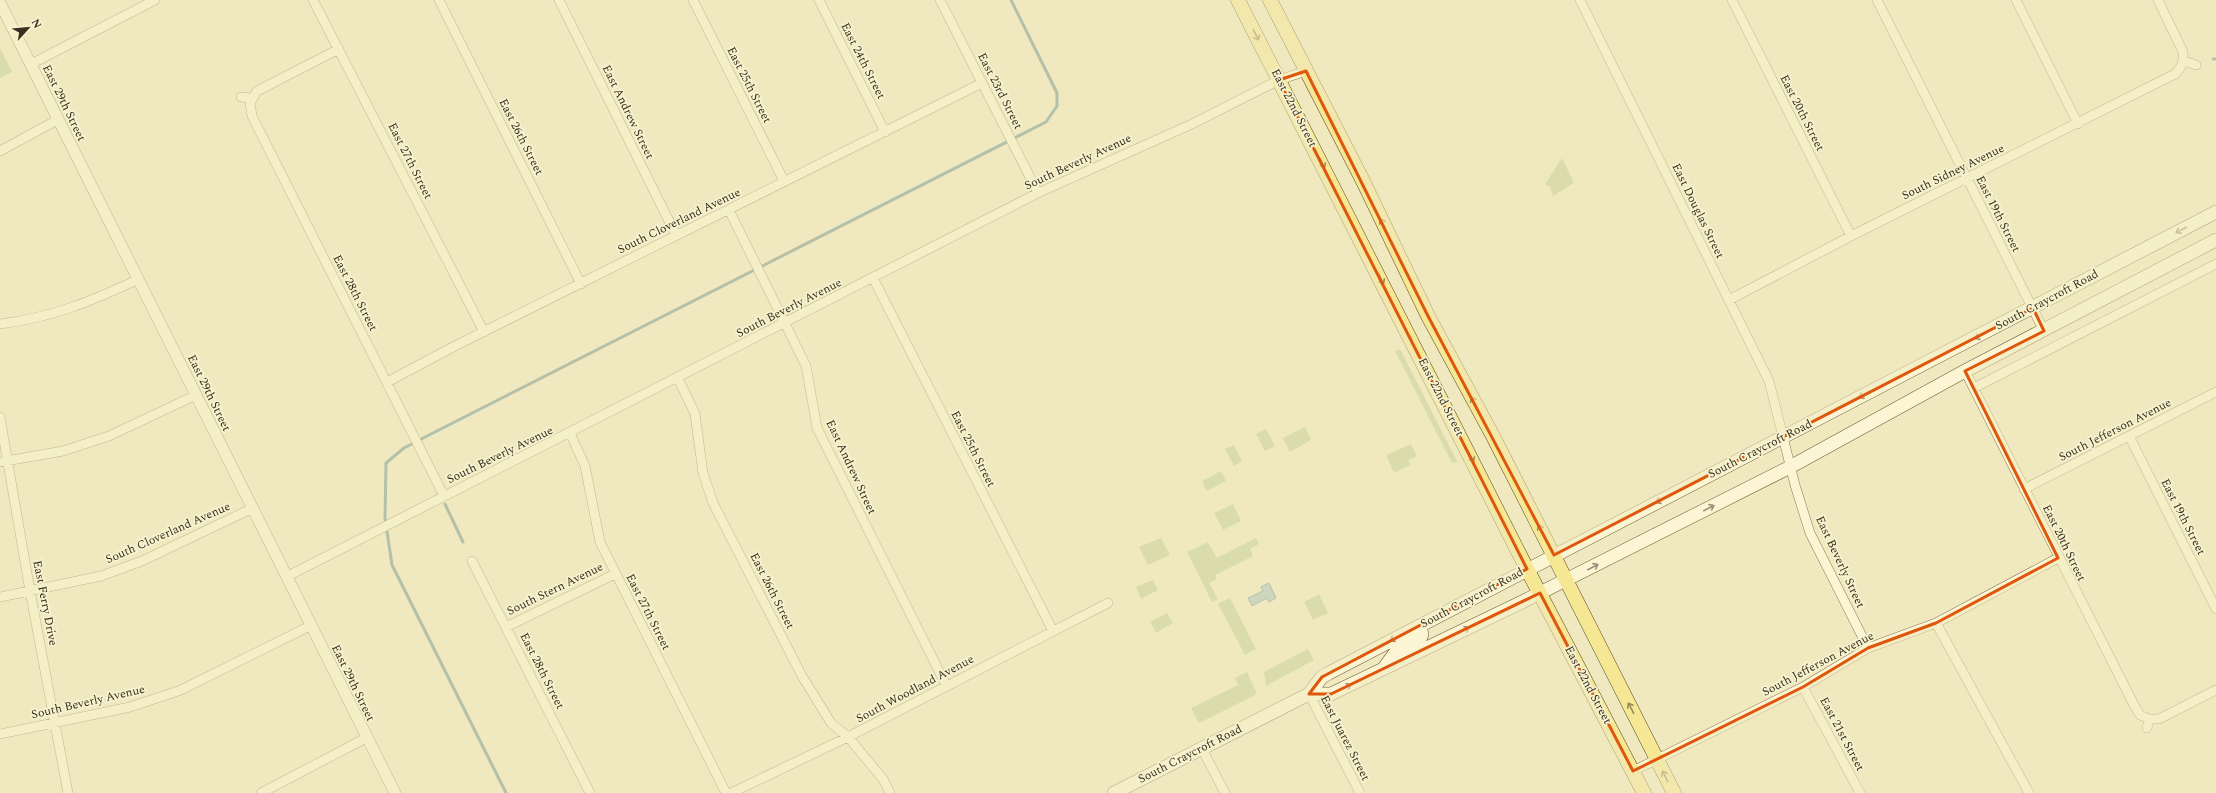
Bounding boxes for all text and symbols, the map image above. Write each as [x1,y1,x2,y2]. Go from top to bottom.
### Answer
north arrow [8,8,48,48]
text: N [27,16,46,32]
street label: East 24th Street [836,19,890,103]
one-way arrow [1253,28,1260,40]
street label: East 25th Street [722,43,776,127]
street label: East 23rd Street [972,49,1028,133]
street label: East 29th Street [37,61,91,145]
street label: East Andrew Street [597,62,659,162]
street label: East 22nd Street [1266,65,1322,151]
street label: East 20th Street [1775,71,1829,155]
street label: East 26th Street [494,95,548,179]
street label: East 27th Street [383,119,437,203]
street label: South Beverly Avenue [1021,129,1135,195]
street label: South Sidney Avenue [1898,139,2008,205]
one-way arrow [1318,157,1326,169]
street label: East Douglas Street [1667,160,1729,262]
street label: East 19th Street [1971,172,2025,256]
street label: South Cloverland Avenue [614,183,744,259]
one-way arrow [1379,218,1386,230]
one-way arrow [2176,226,2188,234]
street label: East 28th Street [328,251,382,335]
street label: South Craycroft Road [1992,265,2102,335]
street label: South Beverly Avenue [733,273,845,343]
one-way arrow [1378,273,1385,285]
one-way arrow [1974,332,1986,340]
street label: East 29th Street [182,351,236,435]
street label: East 22nd Street [1413,354,1469,440]
one-way arrow [1858,392,1870,399]
street label: South Jefferson Avenue [2055,393,2175,467]
one-way arrow [1470,396,1478,408]
street label: East 25th Street [946,407,1000,491]
street label: South Craycroft Road [1705,414,1816,483]
street label: East Andrew Street [821,416,881,518]
street label: South Beverly Avenue [444,421,557,489]
one-way arrow [1468,451,1475,463]
street label: East 19th Street [2156,475,2210,559]
street label: South Cloverland Avenue [103,497,234,569]
one-way arrow [1656,497,1668,504]
street label: East 20th Street [2037,501,2091,585]
one-way arrow [1702,504,1714,511]
street label: East Beverly Street [1810,513,1870,611]
one-way arrow [1537,524,1544,536]
street label: East 26th Street [745,549,799,633]
street label: South Stern Avenue [504,557,607,621]
street label: East Ferry Drive [27,559,63,647]
street label: South Craycroft Road [1417,563,1527,633]
one-way arrow [1586,563,1598,570]
street label: East 27th Street [621,570,675,654]
one-way arrow [1457,626,1469,634]
street label: South Jefferson Avenue [1759,626,1878,702]
street label: East 28th Street [515,629,569,713]
one-way arrow [1389,635,1401,642]
street label: East 29th Street [326,641,380,725]
street label: East 22nd Street [1559,642,1617,728]
street label: South Woodland Avenue [853,650,977,728]
street label: South Beverly Avenue [29,680,147,724]
one-way arrow [1340,683,1352,690]
street label: East Juarez Street [1315,692,1375,784]
street label: East 21st Street [1814,693,1870,775]
one-way arrow [1627,703,1634,715]
street label: South Craycroft Road [1135,719,1246,788]
one-way arrow [1661,771,1668,783]

